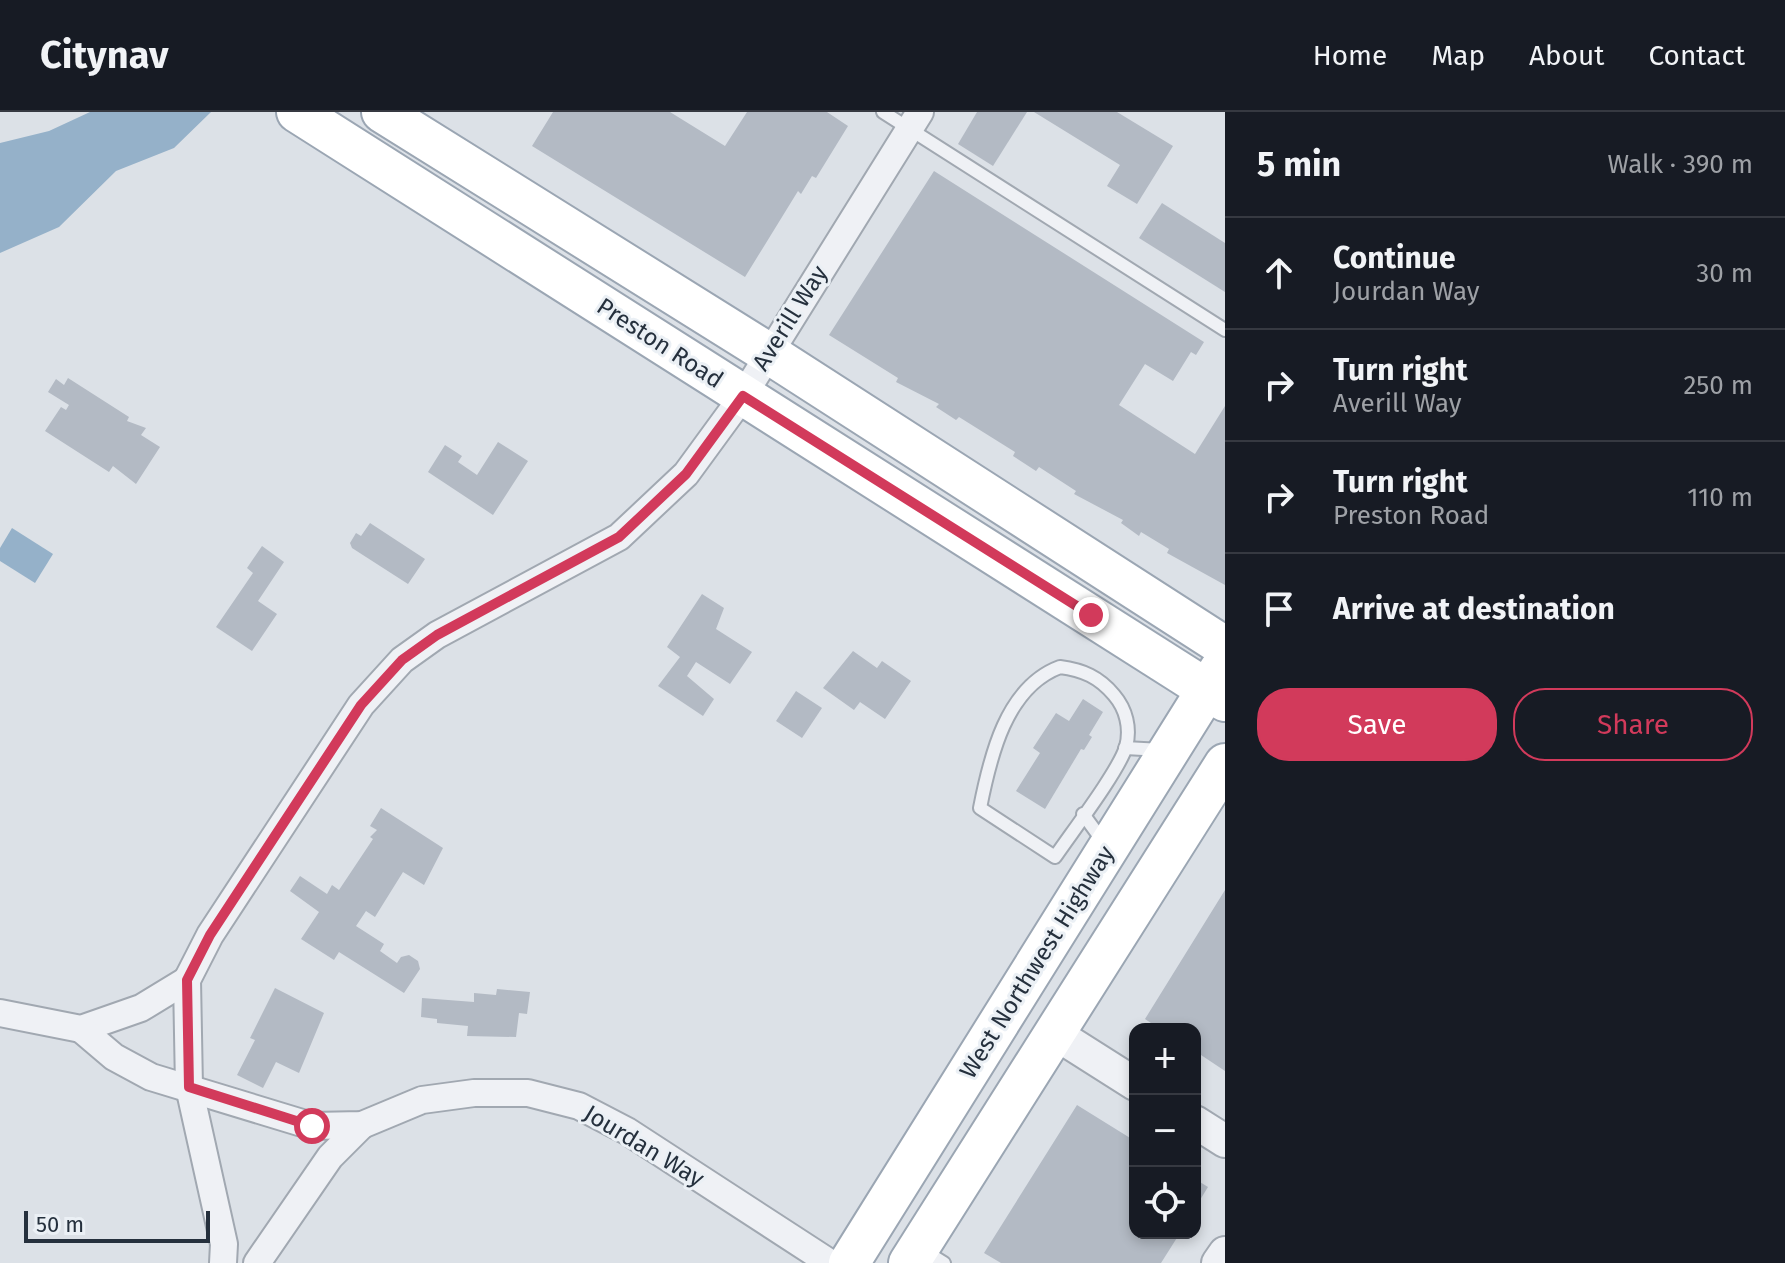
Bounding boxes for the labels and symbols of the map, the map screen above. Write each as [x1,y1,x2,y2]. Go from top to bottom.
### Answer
street label: Averill Way [747,260,833,376]
street label: Preston Road [592,292,728,394]
route end [1073,597,1109,633]
street label: West Northwest Highway [954,840,1120,1083]
street label: Jourdan Way [579,1099,709,1193]
route start [294,1108,330,1144]
scale bar [24,1207,210,1243]

